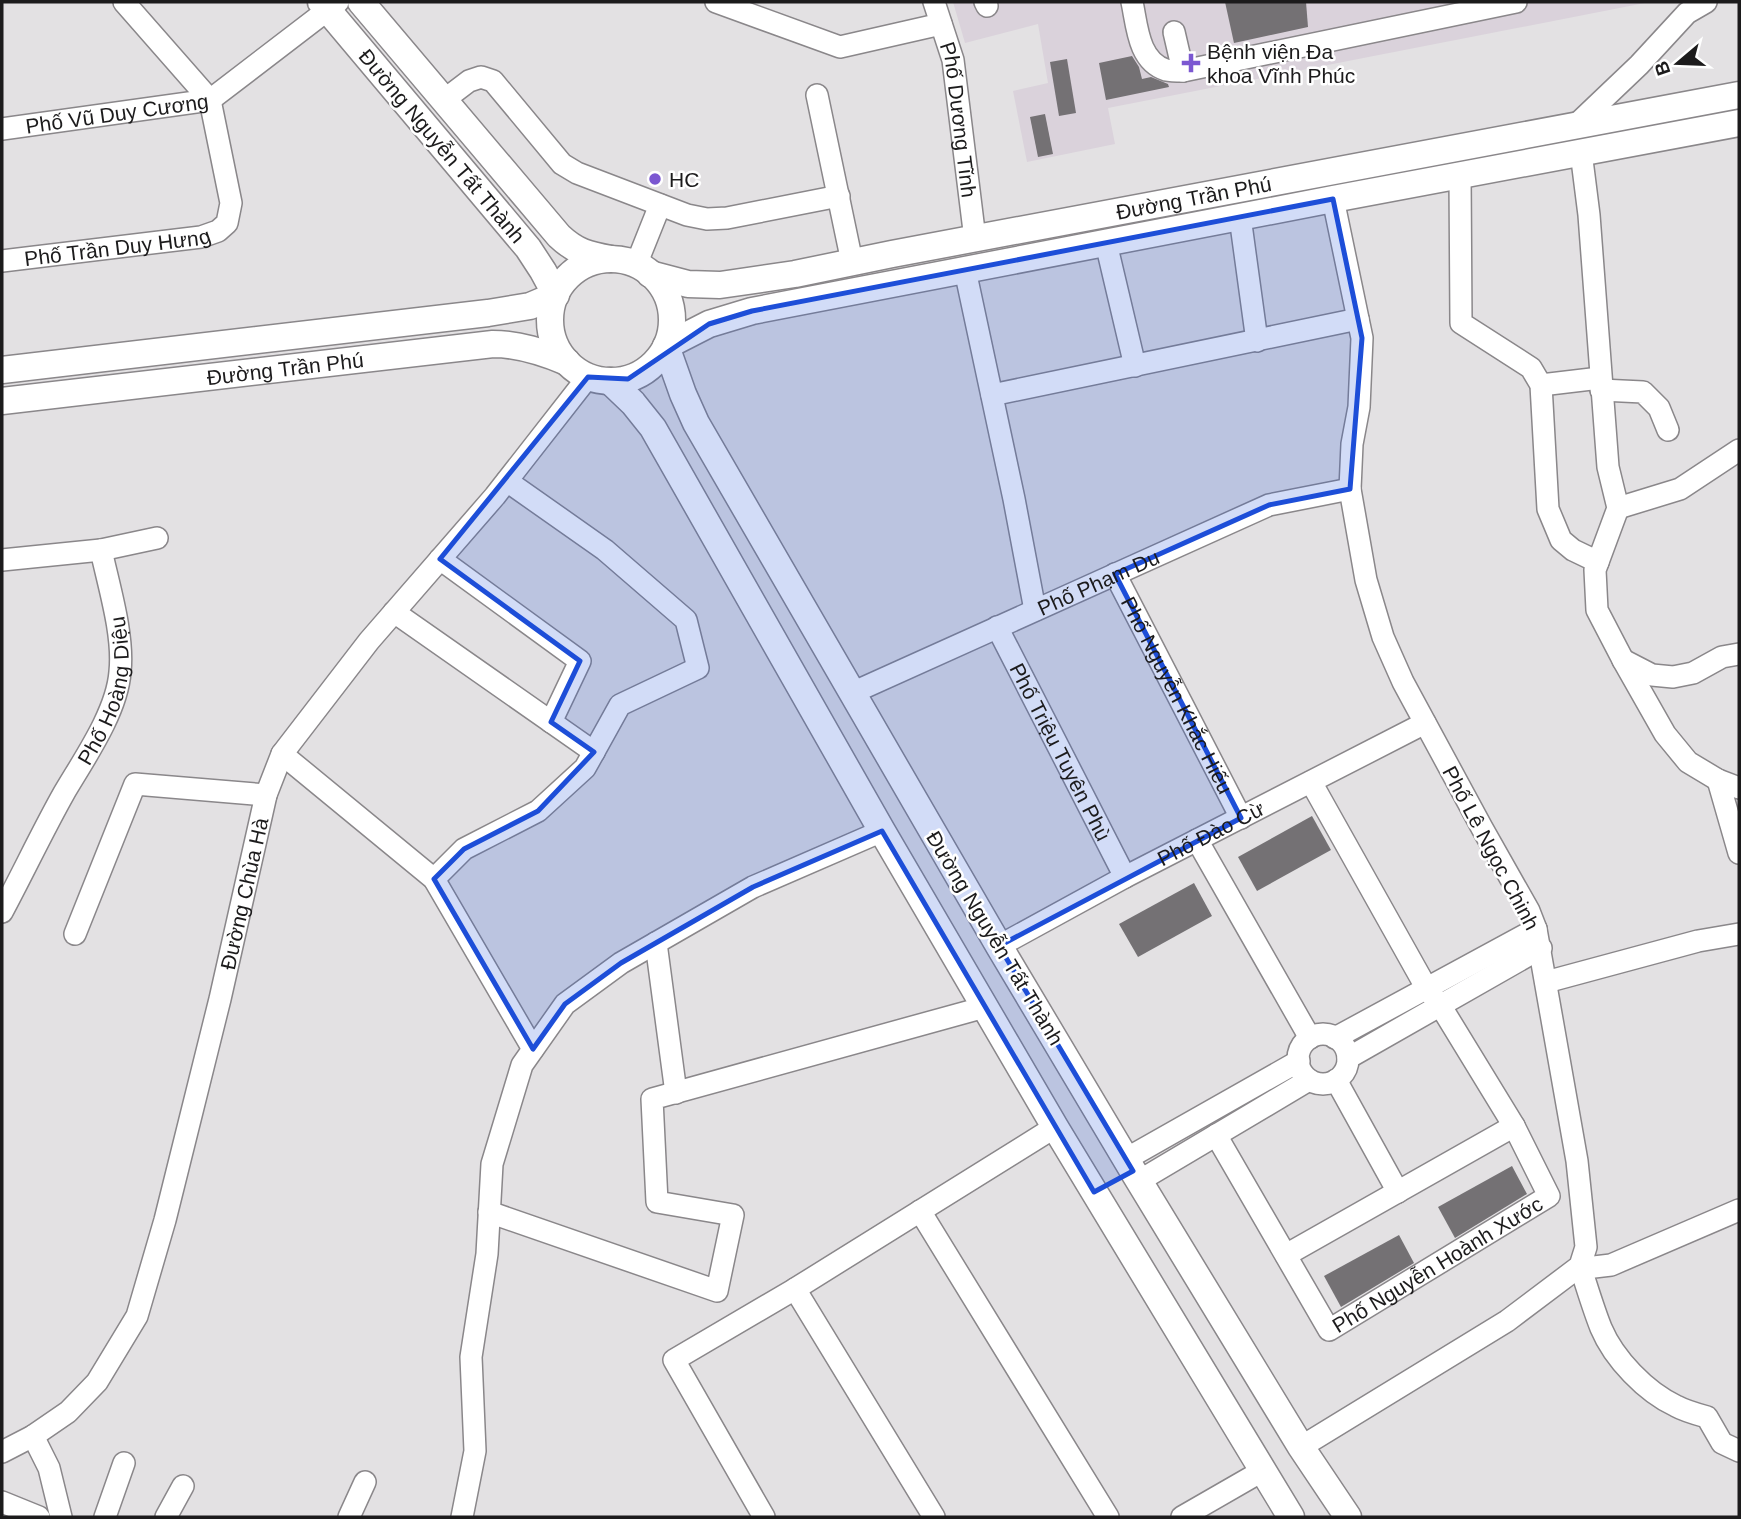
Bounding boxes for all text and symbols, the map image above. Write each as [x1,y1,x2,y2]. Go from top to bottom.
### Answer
north arrow [1643,28,1713,98]
street label: Phố Dương Tĩnh [936,39,981,199]
place label: Bệnh viện Đa khoa Vĩnh Phúc [1207,40,1355,87]
street label: Đường Nguyễn Tất Thành [354,45,530,247]
marker: Bệnh viện Đa khoa Vĩnh Phúc [1181,53,1201,73]
text: B [1650,58,1675,78]
street label: Phố Vũ Duy Cương [24,89,210,137]
place label: HC [669,168,699,191]
marker: HC [647,171,663,187]
street label: Đường Trần Phú [1114,172,1273,223]
street label: Phố Trần Duy Hưng [23,223,213,270]
street label: Đường Trần Phú [206,348,365,389]
street label: Phố Phạm Du [1034,545,1163,619]
street label: Phố Nguyễn Khắc Hiếu [1117,593,1238,797]
street label: Phố Hoàng Diệu [73,615,132,768]
street label: Phố Triệu Tuyên Phù [1006,659,1116,844]
street label: Phố Lê Ngọc Chinh [1438,762,1544,934]
street label: Phố Đào Cừ [1153,796,1268,870]
street label: Đường Chùa Hà [215,815,272,972]
street label: Đường Nguyễn Tất Thành [922,827,1068,1049]
street label: Phố Nguyễn Hoành Xước [1328,1191,1546,1337]

